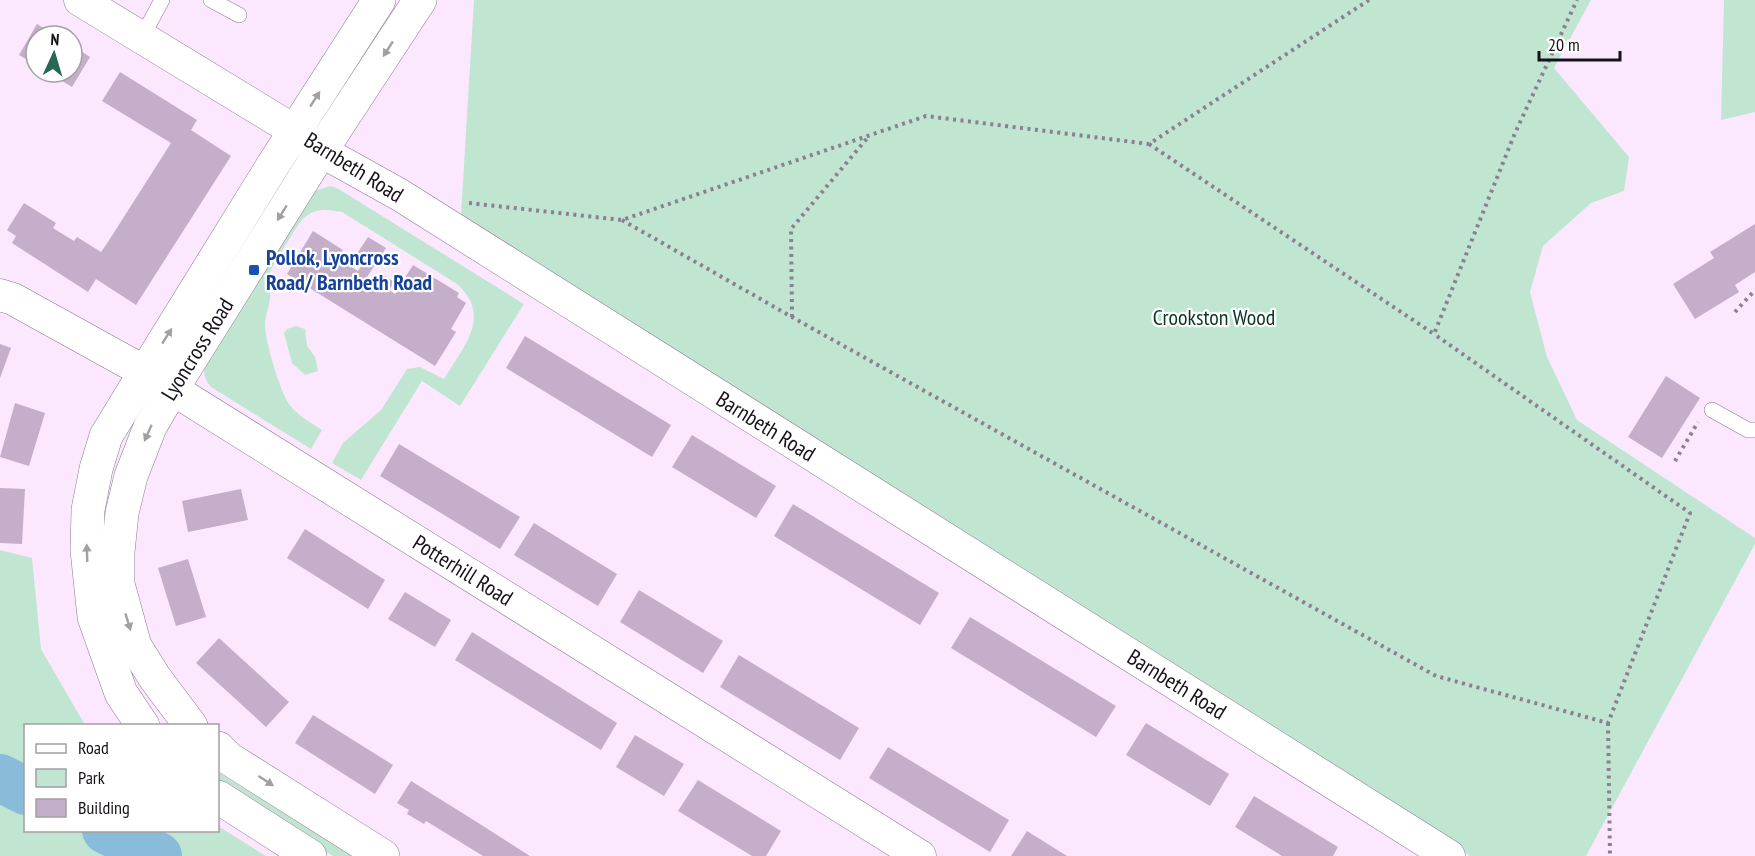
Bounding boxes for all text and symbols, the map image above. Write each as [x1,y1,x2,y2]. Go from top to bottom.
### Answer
north arrow [24,24,84,84]
scale bar [1539,24,1620,62]
text: N [50,29,60,49]
text: 20 m [1548,33,1580,56]
one-way arrow [383,41,394,57]
one-way arrow [310,91,321,107]
street label: Barnbeth Road [299,126,409,208]
one-way arrow [277,205,288,221]
place label: Pollok, Lyoncross Road/ Barnbeth Road [266,243,432,296]
marker: Pollok, Lyoncross Road/ Barnbeth Road [247,263,261,277]
street label: Lyoncross Road [155,293,239,405]
park label: Crookston Wood [1153,303,1275,331]
one-way arrow [162,328,173,344]
street label: Barnbeth Road [711,385,821,467]
one-way arrow [143,424,152,441]
street label: Potterhill Road [408,528,518,612]
one-way arrow [82,544,92,563]
one-way arrow [124,613,133,631]
street label: Barnbeth Road [1122,643,1232,725]
legend [24,724,219,832]
text: Road [78,736,109,759]
text: Park [78,766,105,789]
one-way arrow [258,776,274,787]
text: Building [78,796,130,819]

